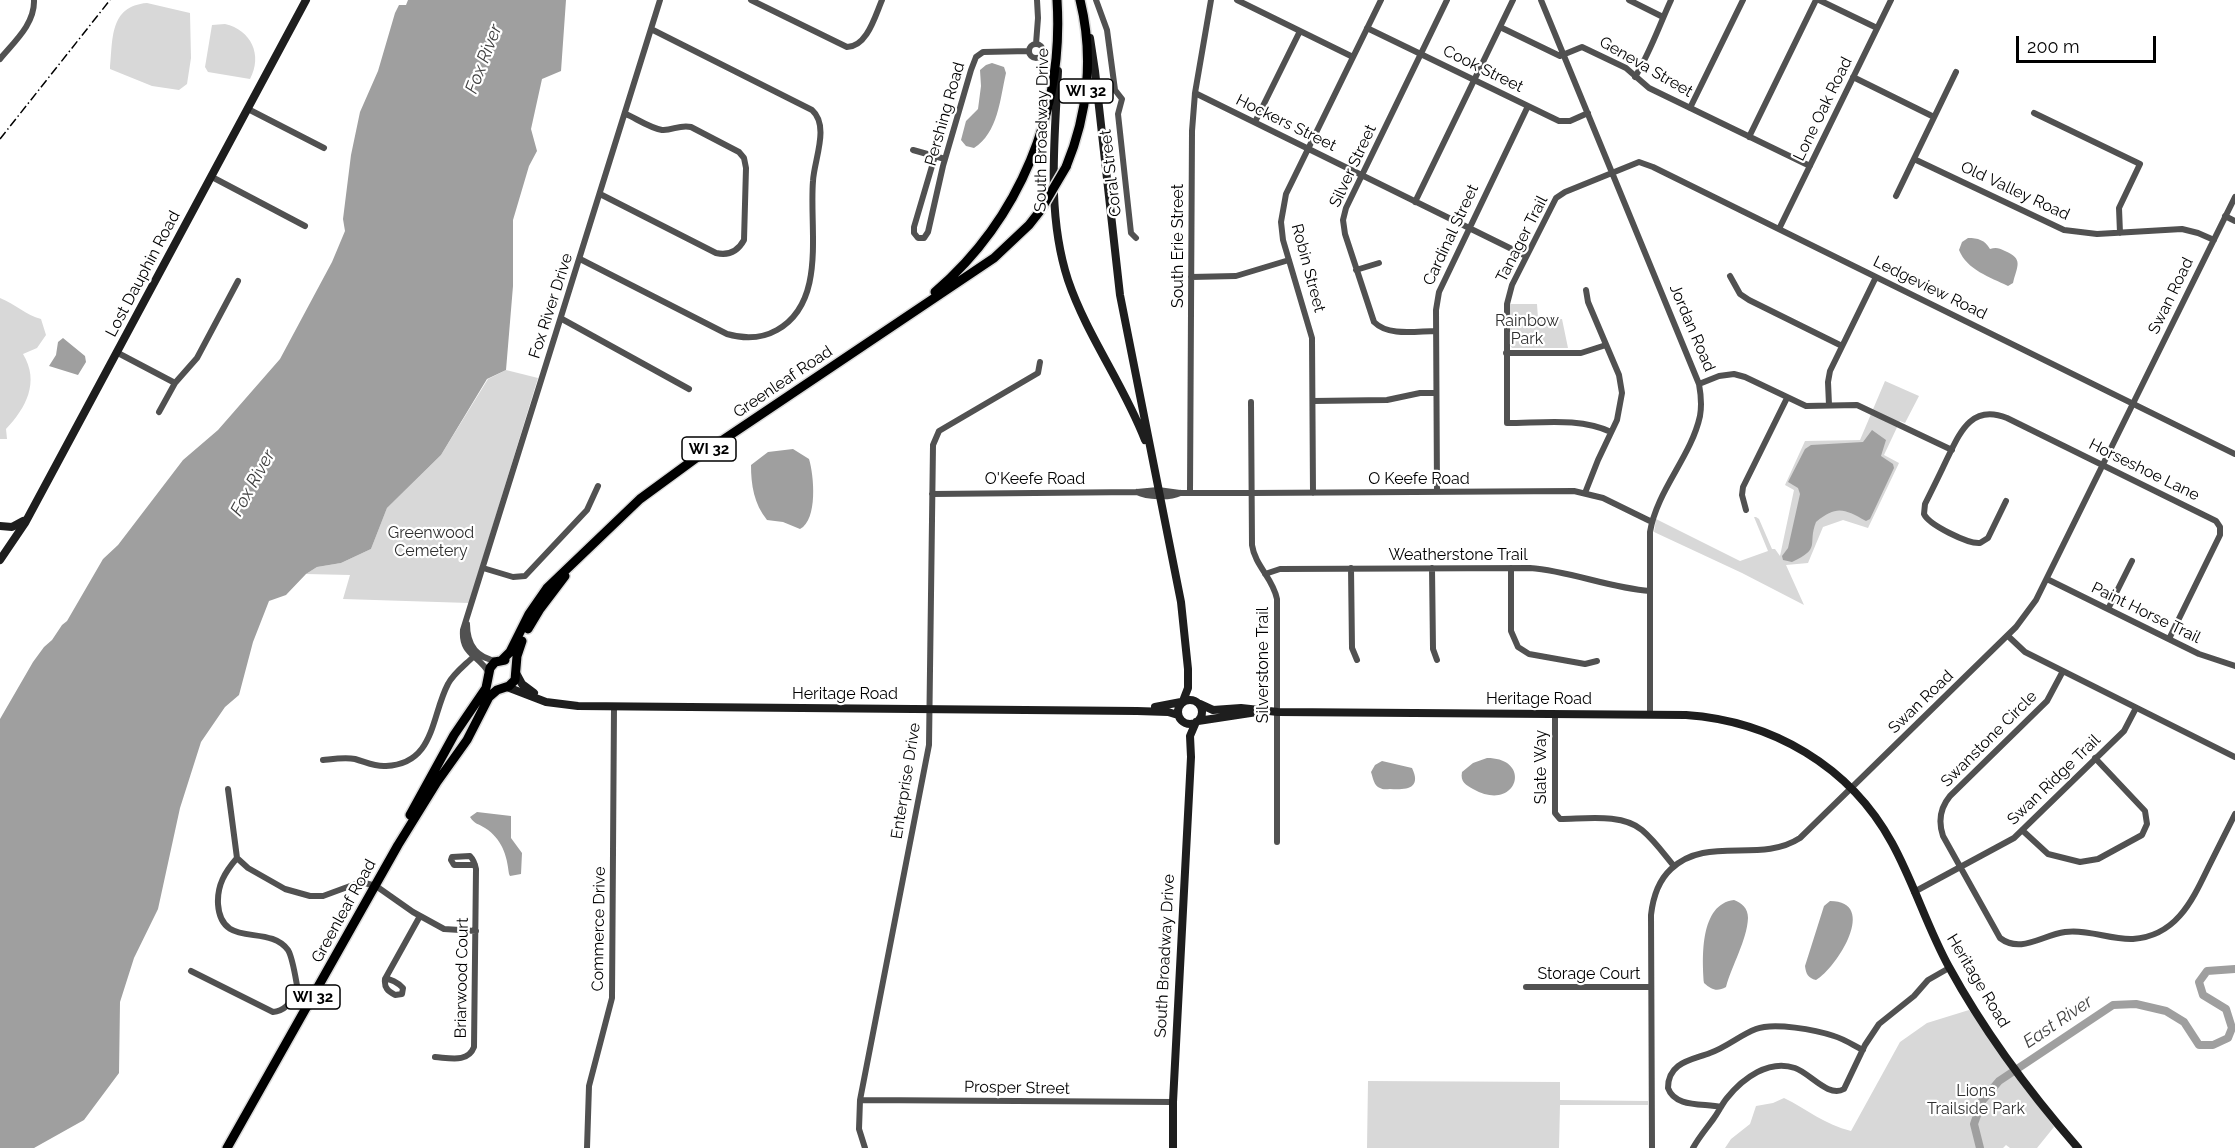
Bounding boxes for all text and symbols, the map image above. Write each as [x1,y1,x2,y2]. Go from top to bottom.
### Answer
water label: Fox River [461,21,507,97]
scale bar [2019,24,2158,62]
street label: Geneva Street [1596,32,1696,102]
text: 200 m [2027,36,2080,57]
street label: Cook Street [1440,41,1526,97]
street label: South Broadway Drive [1031,48,1053,212]
street label: Lone Oak Road [1790,54,1856,164]
street label: Pershing Road [921,60,969,168]
road number: WI 32 [1059,79,1113,103]
street label: Hockers Street [1233,90,1339,156]
street label: Silver Street [1326,122,1380,210]
street label: Coral Street [1096,128,1126,218]
street label: Old Valley Road [1957,157,2073,225]
street label: Cardinal Street [1419,181,1483,289]
street label: South Erie Street [1168,184,1188,308]
street label: Tanager Trail [1492,193,1552,285]
street label: Lost Dauphin Road [102,208,184,340]
street label: Robin Street [1287,222,1329,314]
street label: Fox River Drive [525,251,577,361]
street label: Ledgeview Road [1870,252,1990,324]
street label: Swan Road [2144,255,2198,337]
street label: Jordan Road [1665,281,1719,375]
park label: Rainbow Park [1495,311,1559,349]
street label: Greenleaf Road [730,342,836,422]
street label: Horseshoe Lane [2086,435,2202,505]
road number: WI 32 [682,437,736,461]
water label: Fox River [226,446,280,520]
street label: O'Keefe Road [985,469,1085,489]
street label: O Keefe Road [1368,469,1470,489]
park label: Greenwood Cemetery [388,523,474,561]
street label: Weatherstone Trail [1388,545,1528,565]
street label: Paint Horse Trail [2088,578,2204,648]
street label: Silverstone Trail [1253,607,1273,723]
street label: Swan Road [1885,666,1957,738]
street label: Heritage Road [792,684,898,704]
street label: Swanstone Circle [1937,687,2041,791]
street label: Heritage Road [1486,689,1592,709]
street label: Enterprise Drive [887,721,925,841]
street label: Slate Way [1531,730,1551,804]
street label: Swan Ridge Trail [2003,731,2105,829]
street label: Greenleaf Road [308,856,380,966]
street label: Commerce Drive [588,866,610,992]
street label: South Broadway Drive [1151,874,1179,1038]
street label: Briarwood Court [451,917,473,1039]
street label: Heritage Road [1942,931,2014,1031]
street label: Storage Court [1538,964,1640,984]
road number: WI 32 [286,985,340,1009]
water label: East River [2019,991,2097,1053]
street label: Prosper Street [964,1077,1070,1099]
park label: Lions Trailside Park [1927,1081,2025,1119]

